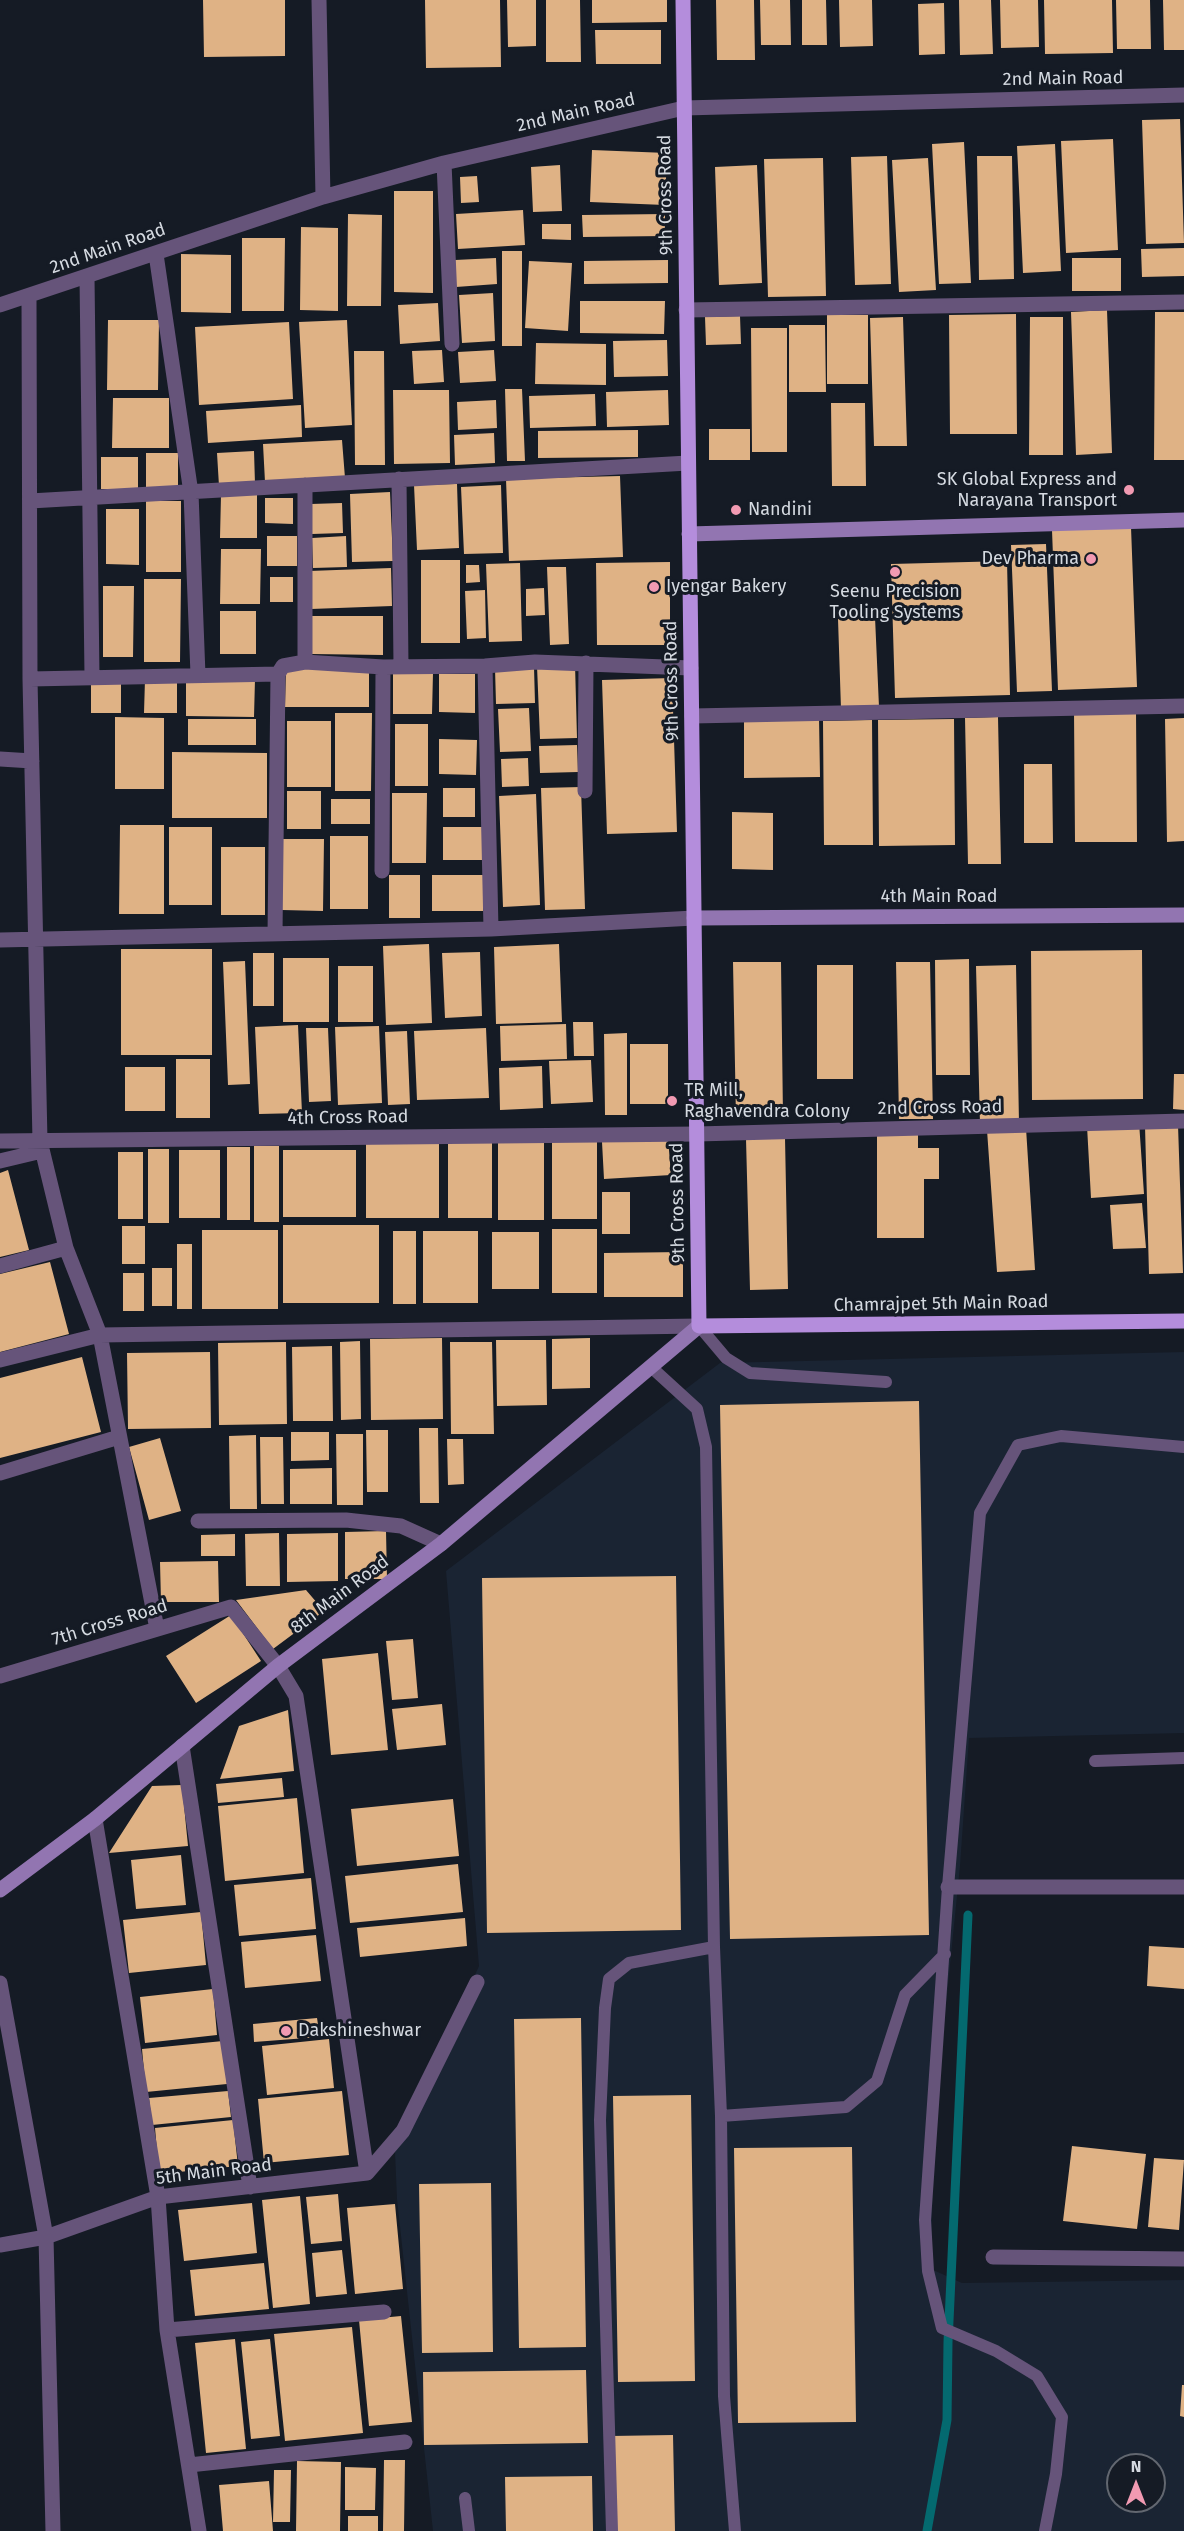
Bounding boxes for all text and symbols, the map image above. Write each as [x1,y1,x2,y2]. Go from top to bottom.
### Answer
street label: 2nd Main Road [1002,67,1124,91]
street label: 2nd Main Road [515,89,637,137]
street label: 9th Cross Road [654,134,678,256]
street label: 2nd Main Road [47,219,169,279]
place label: SK Global Express and Narayana Transport [937,469,1117,512]
marker: SK Global Express and Narayana Transport [1122,483,1136,497]
place label: Nandini [748,499,812,521]
marker: Nandini [729,503,743,517]
place label: Dev Pharma [981,548,1079,570]
marker: Dev Pharma [1084,552,1098,566]
marker: Seenu Precision Tooling Systems [888,565,902,579]
place label: Iyengar Bakery [666,576,786,598]
marker: Iyengar Bakery [647,580,661,594]
place label: Seenu Precision Tooling Systems [829,581,961,624]
street label: 9th Cross Road [660,620,684,742]
street label: 4th Main Road [880,886,998,908]
place label: TR Mill, Raghavendra Colony [684,1080,850,1122]
marker: TR Mill, Raghavendra Colony [665,1094,679,1108]
street label: 2nd Cross Road [878,1096,1002,1120]
street label: 4th Cross Road [287,1106,409,1130]
street label: 9th Cross Road [666,1142,690,1264]
street label: Chamrajpet 5th Main Road [833,1291,1049,1317]
street label: 8th Main Road [287,1551,393,1639]
street label: 7th Cross Road [50,1595,170,1651]
place label: Dakshineshwar [298,2020,421,2042]
marker: Dakshineshwar [279,2024,293,2038]
street label: 5th Main Road [155,2154,273,2190]
north arrow [1106,2453,1166,2513]
text: N [1131,2457,1141,2476]

